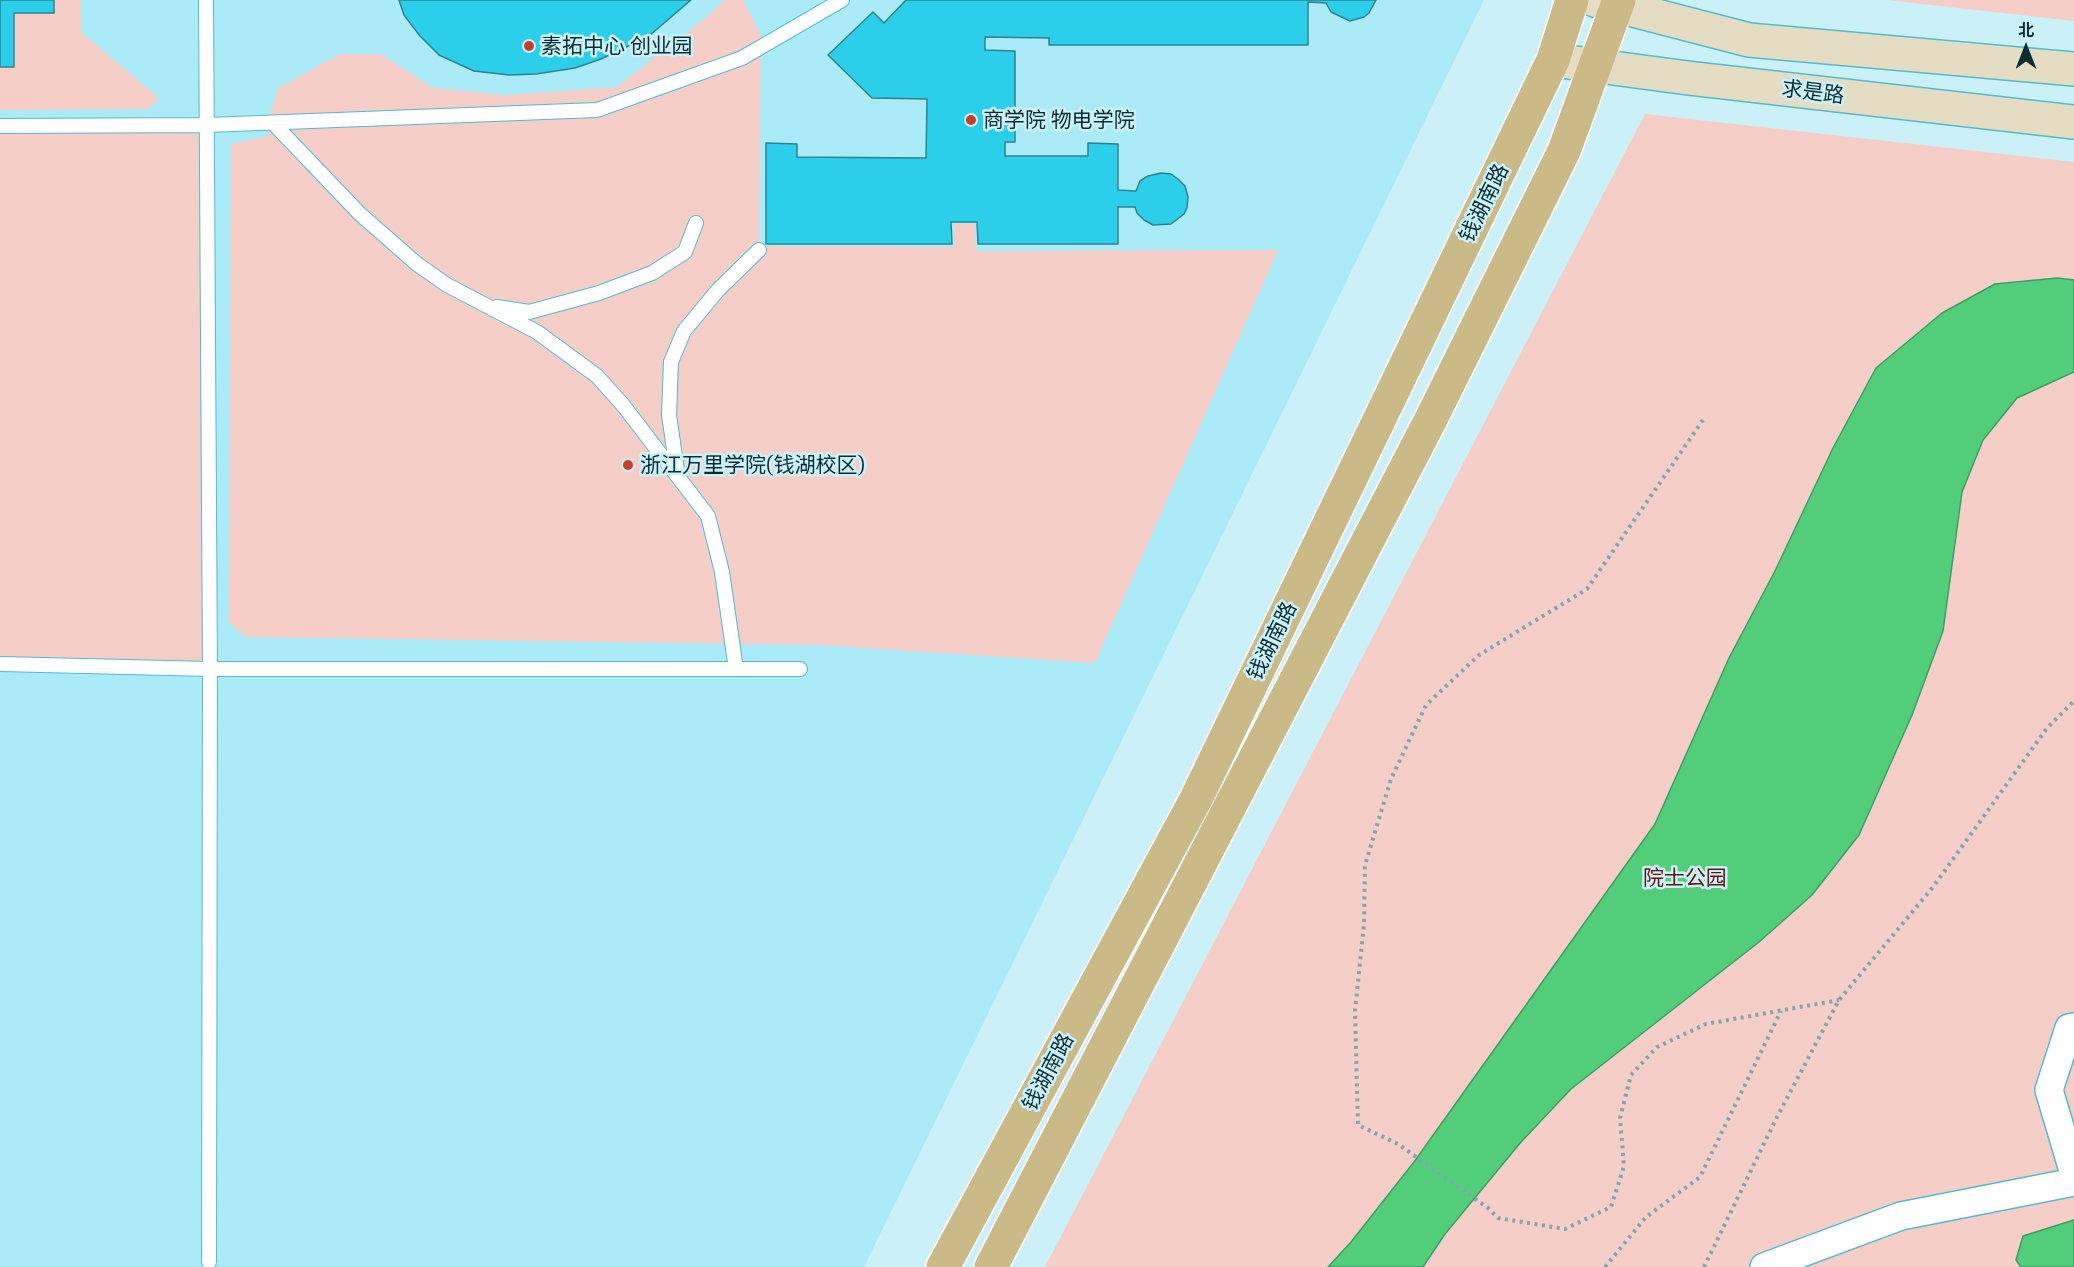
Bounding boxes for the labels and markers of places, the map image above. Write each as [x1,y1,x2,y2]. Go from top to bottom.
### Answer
place label: 素拓中心 创业园 [541,33,693,59]
marker: 素拓中心 创业园 [522,39,536,53]
place label: 商学院 物电学院 [983,107,1135,133]
marker: 商学院 物电学院 [964,113,978,127]
place label: 浙江万里学院(钱湖校区) [640,452,865,478]
marker: 浙江万里学院(钱湖校区) [621,458,635,472]

